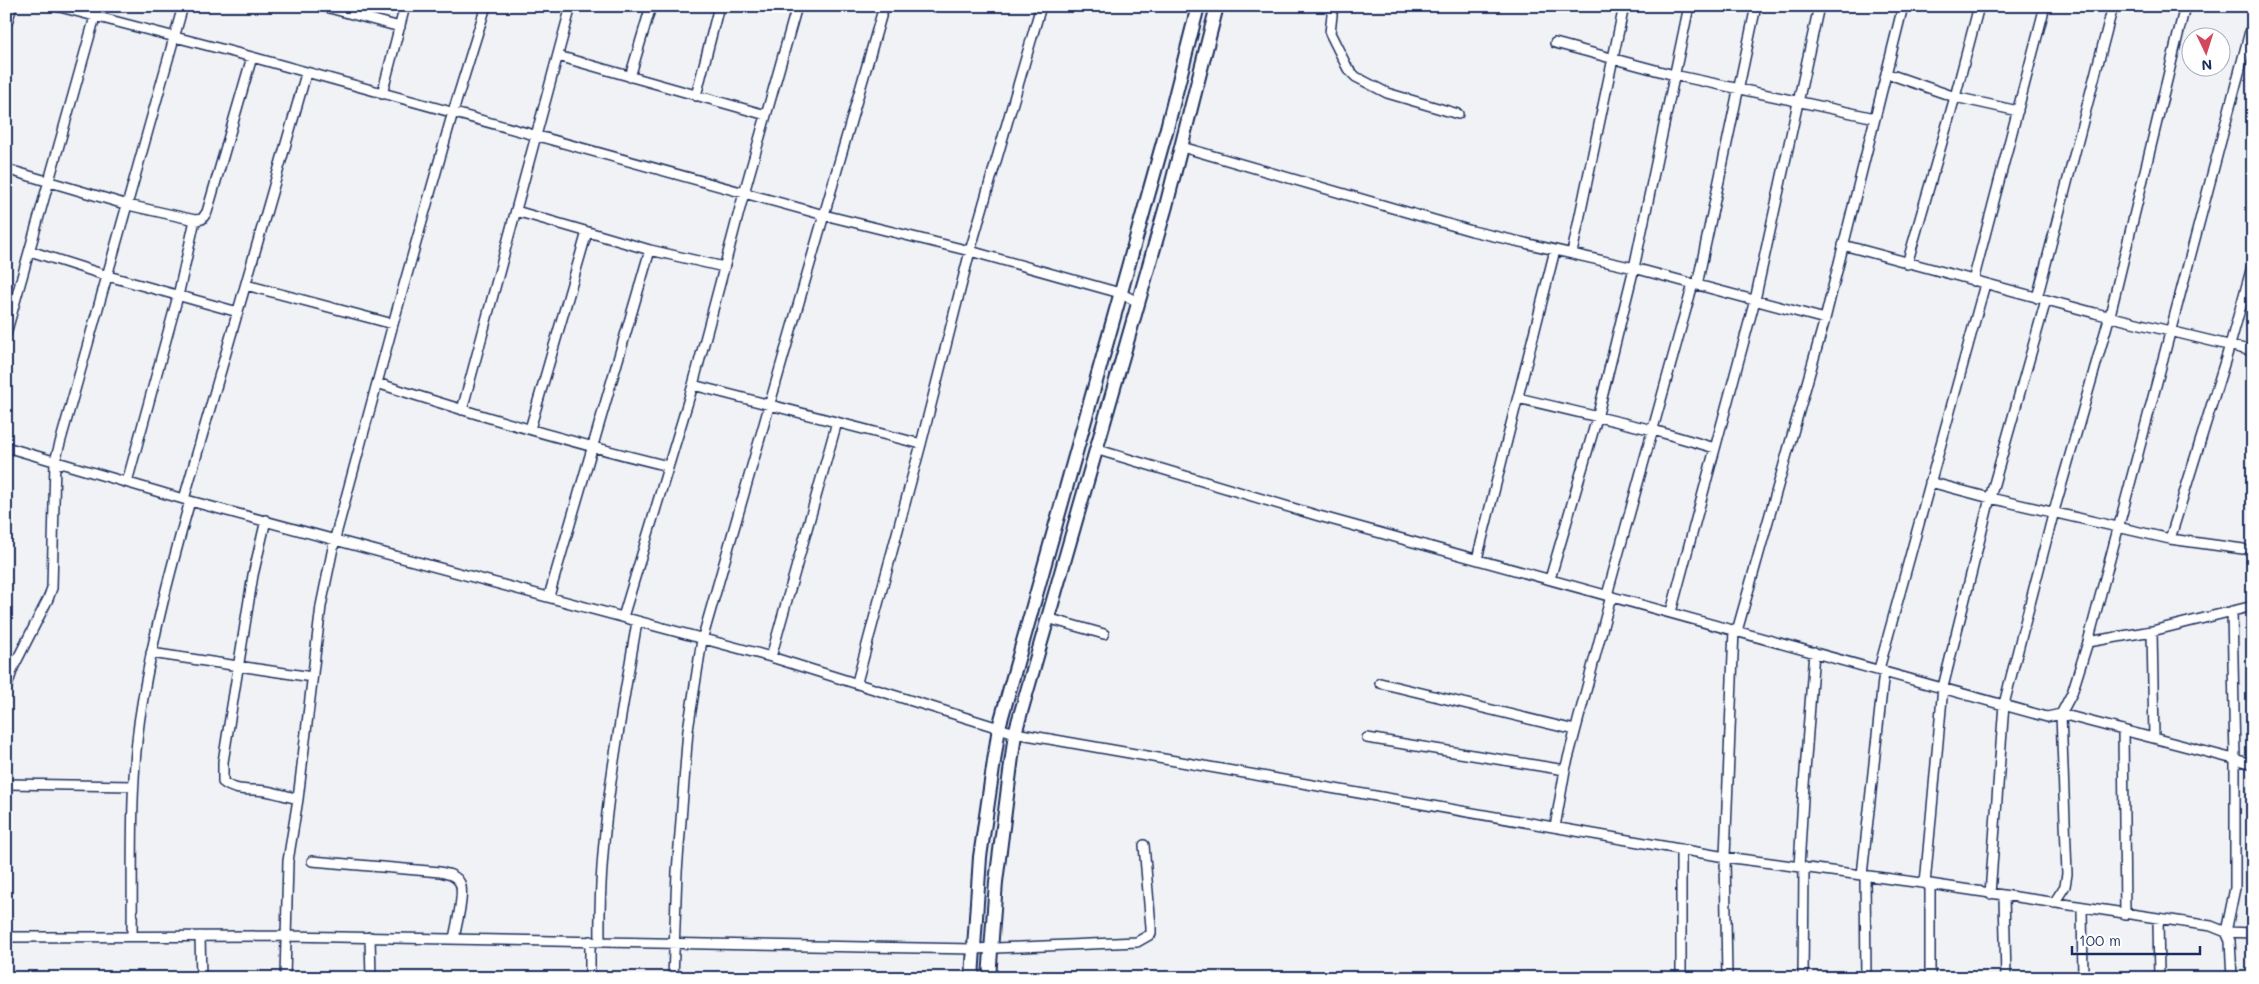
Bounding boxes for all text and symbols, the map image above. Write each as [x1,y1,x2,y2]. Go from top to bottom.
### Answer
north arrow [2182,28,2232,78]
text: N [2201,56,2213,75]
scale bar [2072,924,2199,956]
text: 100 m [2079,930,2121,950]

